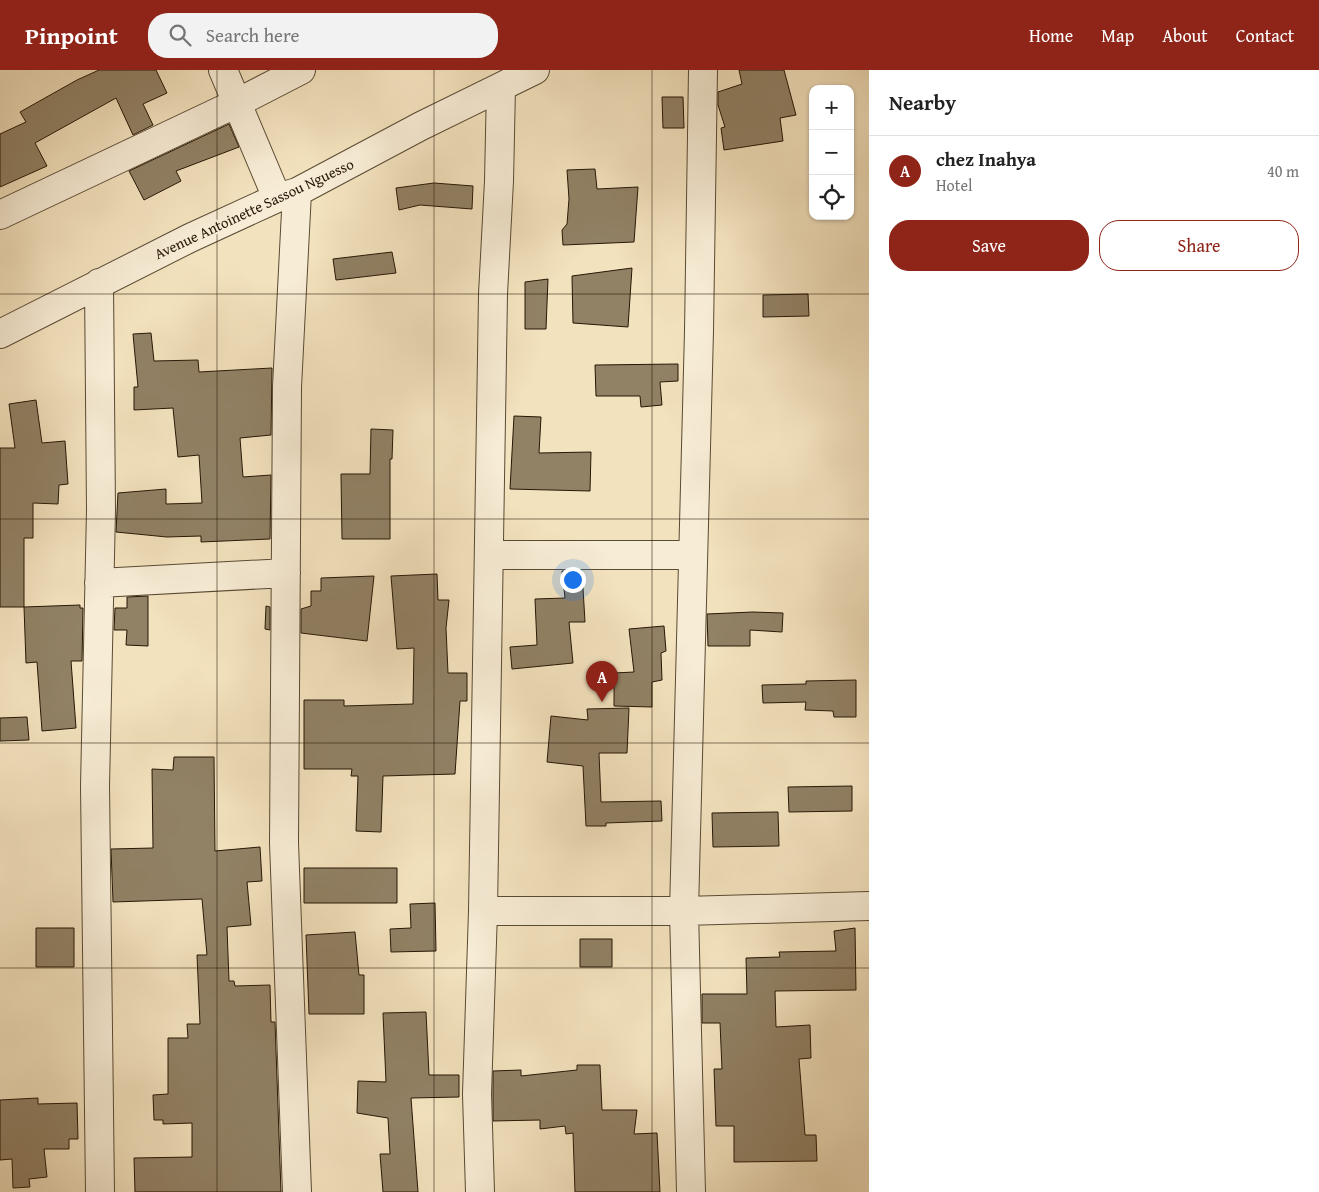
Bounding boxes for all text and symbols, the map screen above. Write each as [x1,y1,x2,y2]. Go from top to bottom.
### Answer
search box [148,13,498,58]
text: Pinpoint [25,18,118,53]
icon: search [166,21,194,49]
text: Search here [206,21,299,49]
text: Home [1029,22,1073,49]
text: Map [1101,22,1134,49]
text: About [1162,22,1208,49]
text: Contact [1236,22,1294,49]
map controls [809,85,854,220]
button: + [809,85,854,130]
text: Nearby [889,87,956,118]
button: − [809,130,854,175]
text: chez Inahya [936,145,1036,173]
street label: Avenue Antoinette Sassou Nguesso [151,153,357,264]
text: A [900,159,910,183]
text: 40 m [1267,159,1299,183]
text: Hotel [936,173,972,197]
button: locate [809,175,854,220]
button: Save [889,220,1089,271]
button: Share [1099,220,1299,271]
your location [560,567,586,593]
pin: A [586,661,618,702]

